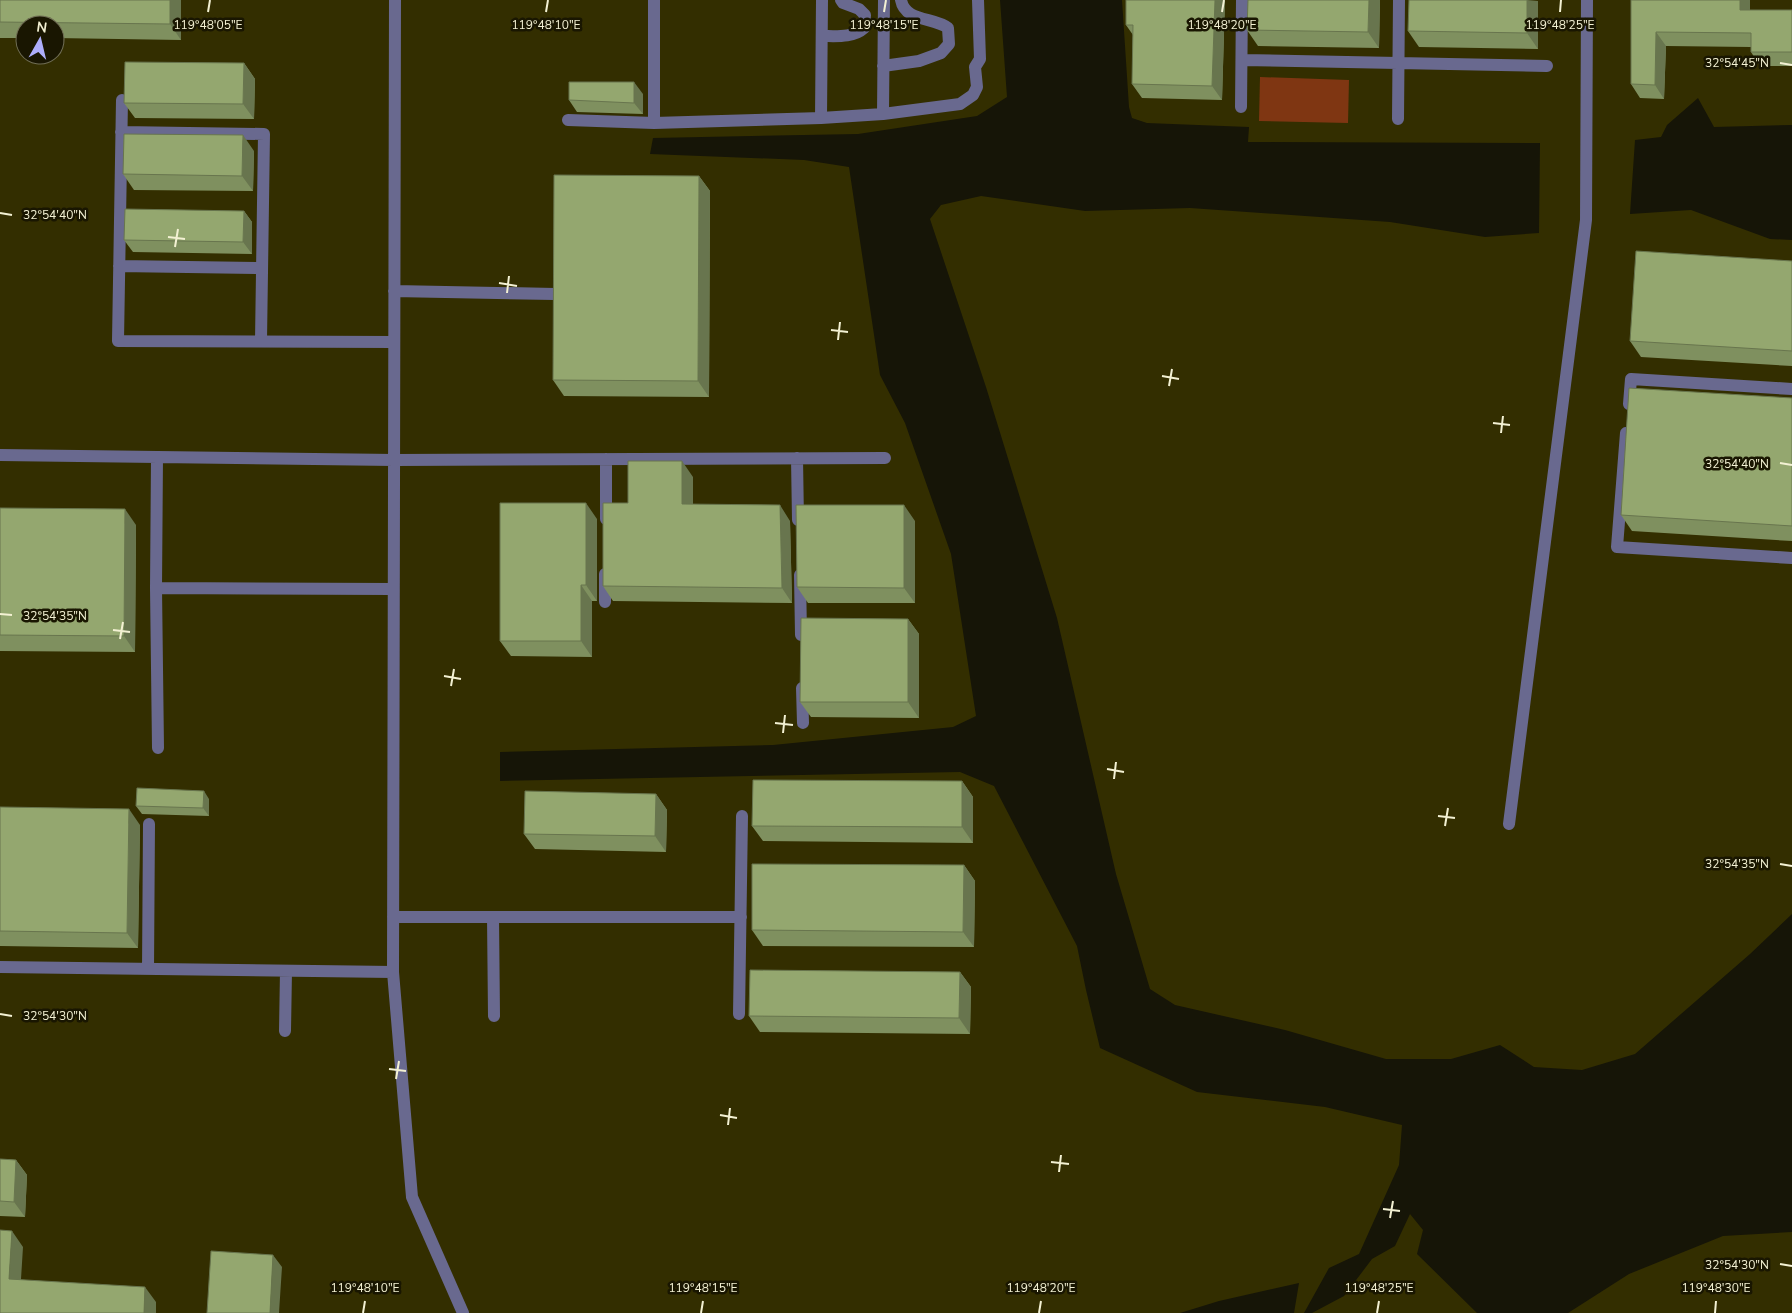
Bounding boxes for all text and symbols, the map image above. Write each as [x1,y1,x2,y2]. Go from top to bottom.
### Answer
north arrow [15,15,65,65]
text: N [35,17,48,38]
text: 119°48'05"E [173,17,243,33]
text: 119°48'10"E [511,17,581,33]
text: 119°48'15"E [849,17,919,33]
text: 119°48'20"E [1187,17,1257,33]
text: 119°48'25"E [1525,17,1595,33]
text: 32°54'45"N [1705,55,1769,71]
text: 32°54'40"N [23,207,87,223]
text: 32°54'40"N [1705,456,1769,472]
text: 32°54'35"N [23,608,87,624]
text: 32°54'35"N [1705,856,1769,872]
text: 32°54'30"N [23,1008,87,1024]
text: 32°54'30"N [1705,1257,1769,1273]
text: 119°48'10"E [330,1280,400,1296]
text: 119°48'15"E [668,1280,738,1296]
text: 119°48'20"E [1006,1280,1076,1296]
text: 119°48'25"E [1344,1280,1414,1296]
text: 119°48'30"E [1681,1280,1751,1296]

